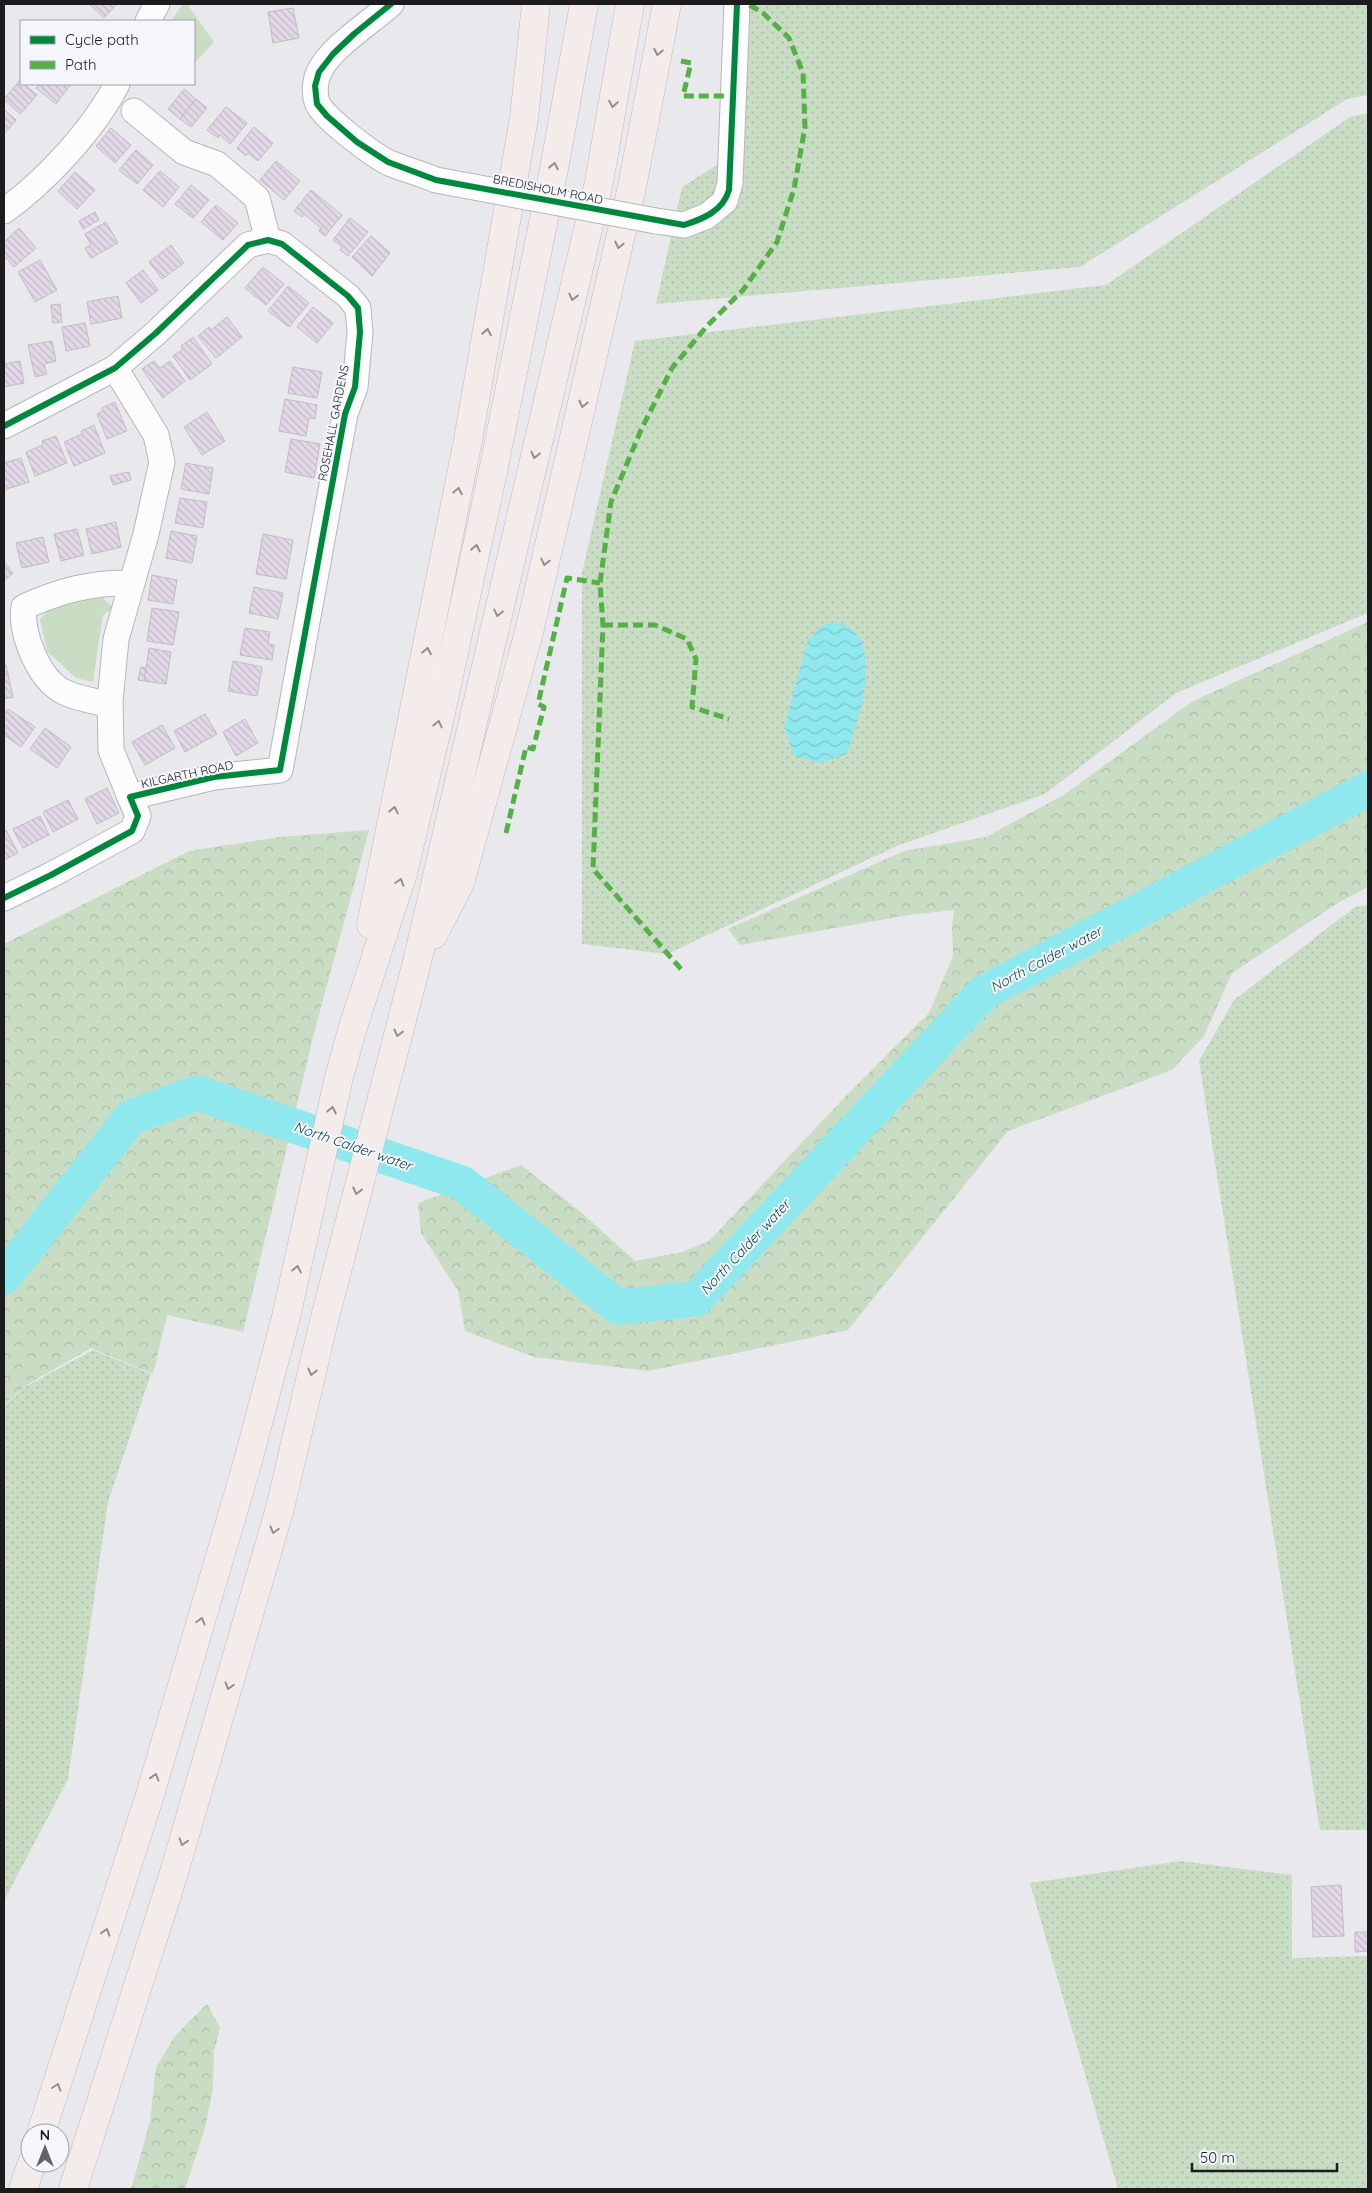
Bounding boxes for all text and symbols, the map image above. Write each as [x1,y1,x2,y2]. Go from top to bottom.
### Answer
legend [20,20,195,85]
text: Cycle path [65,30,139,49]
one-way arrow [653,47,663,56]
text: Path [65,55,97,74]
one-way arrow [608,100,619,108]
one-way arrow [549,162,559,171]
street label: BREDISHOLM ROAD [492,171,605,207]
one-way arrow [614,241,625,250]
one-way arrow [568,292,579,301]
one-way arrow [482,327,492,336]
street label: ROSEHALL GARDENS [314,363,352,482]
one-way arrow [578,399,589,408]
one-way arrow [530,450,541,459]
one-way arrow [452,487,463,496]
one-way arrow [470,544,481,553]
one-way arrow [540,557,551,566]
one-way arrow [493,609,504,618]
one-way arrow [421,646,431,655]
one-way arrow [432,720,443,729]
street label: KILGARTH ROAD [139,757,235,791]
one-way arrow [388,806,399,814]
one-way arrow [394,878,404,887]
water label: North Calder water [987,921,1106,996]
one-way arrow [393,1029,403,1037]
one-way arrow [326,1106,336,1115]
water label: North Calder water [291,1117,416,1175]
one-way arrow [353,1186,363,1194]
water label: North Calder water [696,1194,795,1298]
one-way arrow [291,1265,302,1273]
one-way arrow [307,1368,318,1377]
one-way arrow [270,1525,280,1534]
one-way arrow [196,1618,206,1626]
one-way arrow [224,1682,235,1691]
one-way arrow [150,1773,160,1782]
one-way arrow [178,1837,188,1846]
one-way arrow [100,1928,110,1936]
one-way arrow [51,2083,61,2091]
north arrow [20,2123,70,2173]
text: N [40,2126,50,2144]
scale bar [1192,2140,1337,2172]
text: 50 m [1200,2148,1235,2167]

